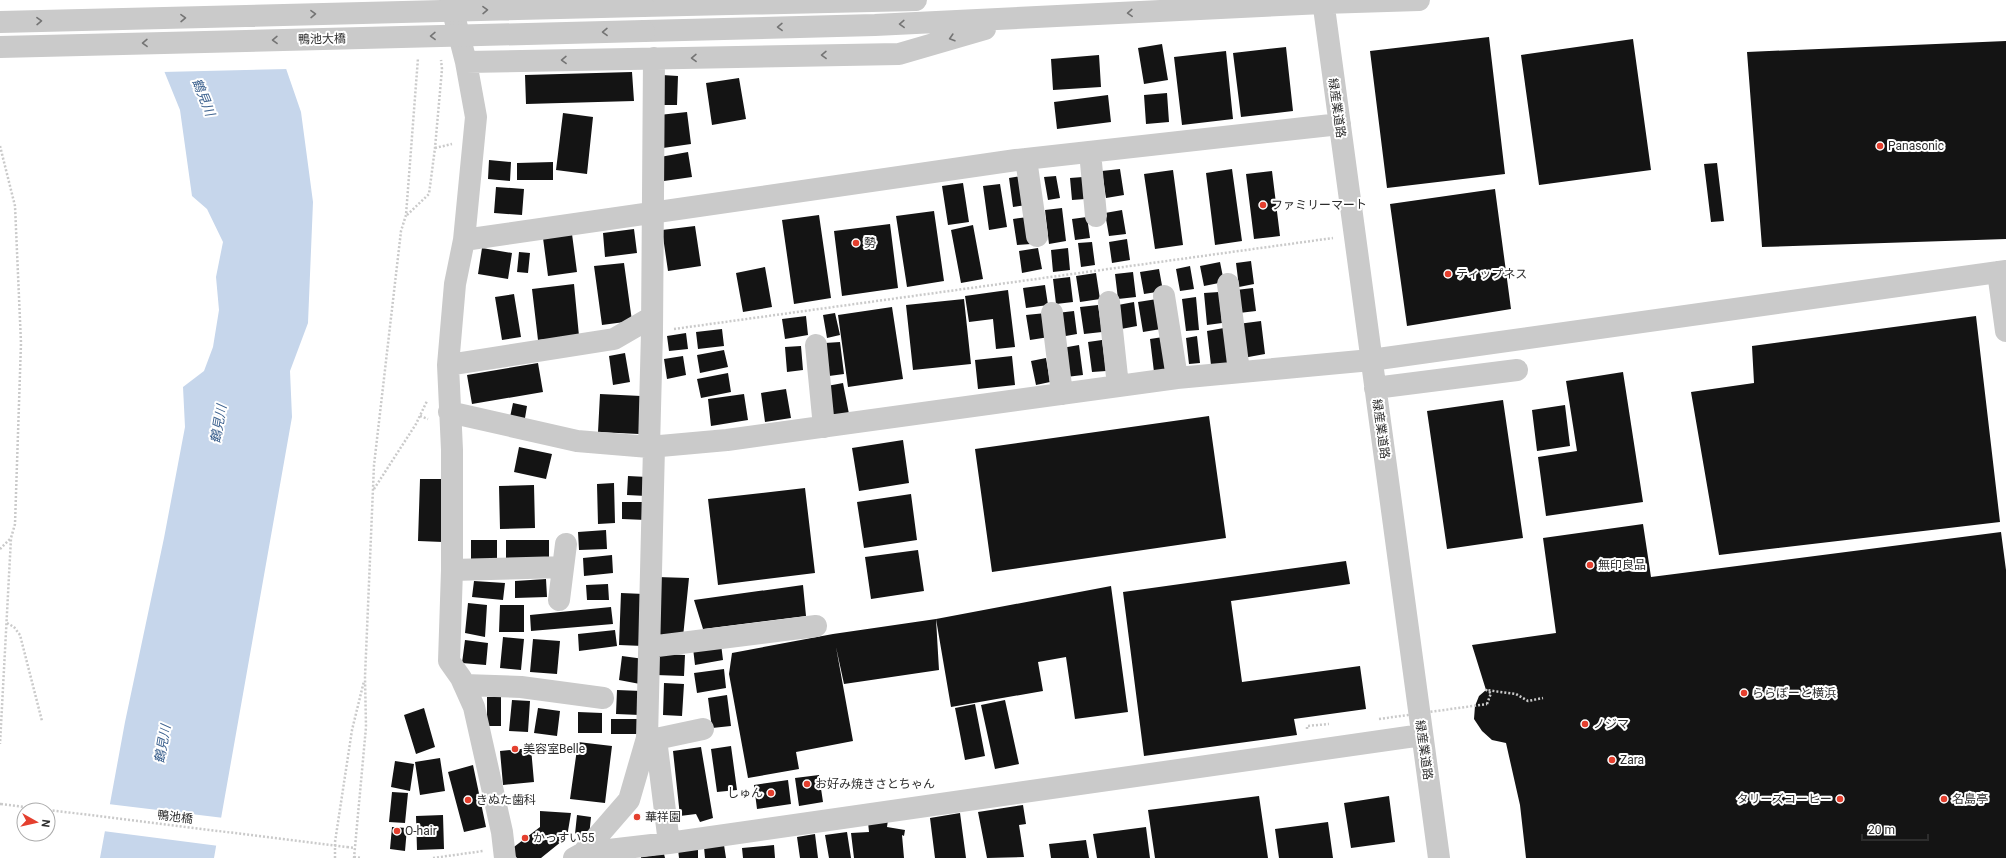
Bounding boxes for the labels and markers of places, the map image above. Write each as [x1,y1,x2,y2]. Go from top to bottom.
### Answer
place label: Panasonic [1888,139,1944,153]
marker: Panasonic [1875,141,1885,151]
place label: ファミリーマート [1271,198,1367,212]
marker: ファミリーマート [1258,200,1268,210]
place label: 勢 [864,236,876,250]
marker: 勢 [851,238,861,248]
place label: ティップネス [1456,267,1527,281]
marker: ティップネス [1443,269,1453,279]
place label: 無印良品 [1598,558,1646,572]
marker: 無印良品 [1585,560,1595,570]
place label: ららぽーと横浜 [1752,686,1836,700]
marker: ららぽーと横浜 [1739,688,1749,698]
place label: ノジマ [1593,717,1629,731]
marker: ノジマ [1580,719,1590,729]
place label: 美容室Belle [523,742,585,756]
marker: 美容室Belle [510,744,520,754]
place label: Zara [1620,753,1644,767]
marker: Zara [1607,755,1617,765]
place label: お好み焼きさとちゃん [815,777,935,791]
marker: お好み焼きさとちゃん [802,779,812,789]
place label: しゅん [727,786,763,800]
marker: しゅん [766,788,776,798]
place label: タリーズコーヒー [1737,792,1832,806]
place label: 名島亭 [1952,792,1988,806]
place label: きぬた歯科 [476,793,536,807]
marker: タリーズコーヒー [1835,794,1845,804]
marker: 名島亭 [1939,794,1949,804]
marker: きぬた歯科 [463,795,473,805]
place label: 華祥園 [645,810,681,824]
marker: 華祥園 [632,812,642,822]
place label: O-hair [405,824,437,838]
marker: O-hair [392,826,402,836]
place label: かっすい55 [533,831,595,845]
marker: かっすい55 [520,833,530,843]

